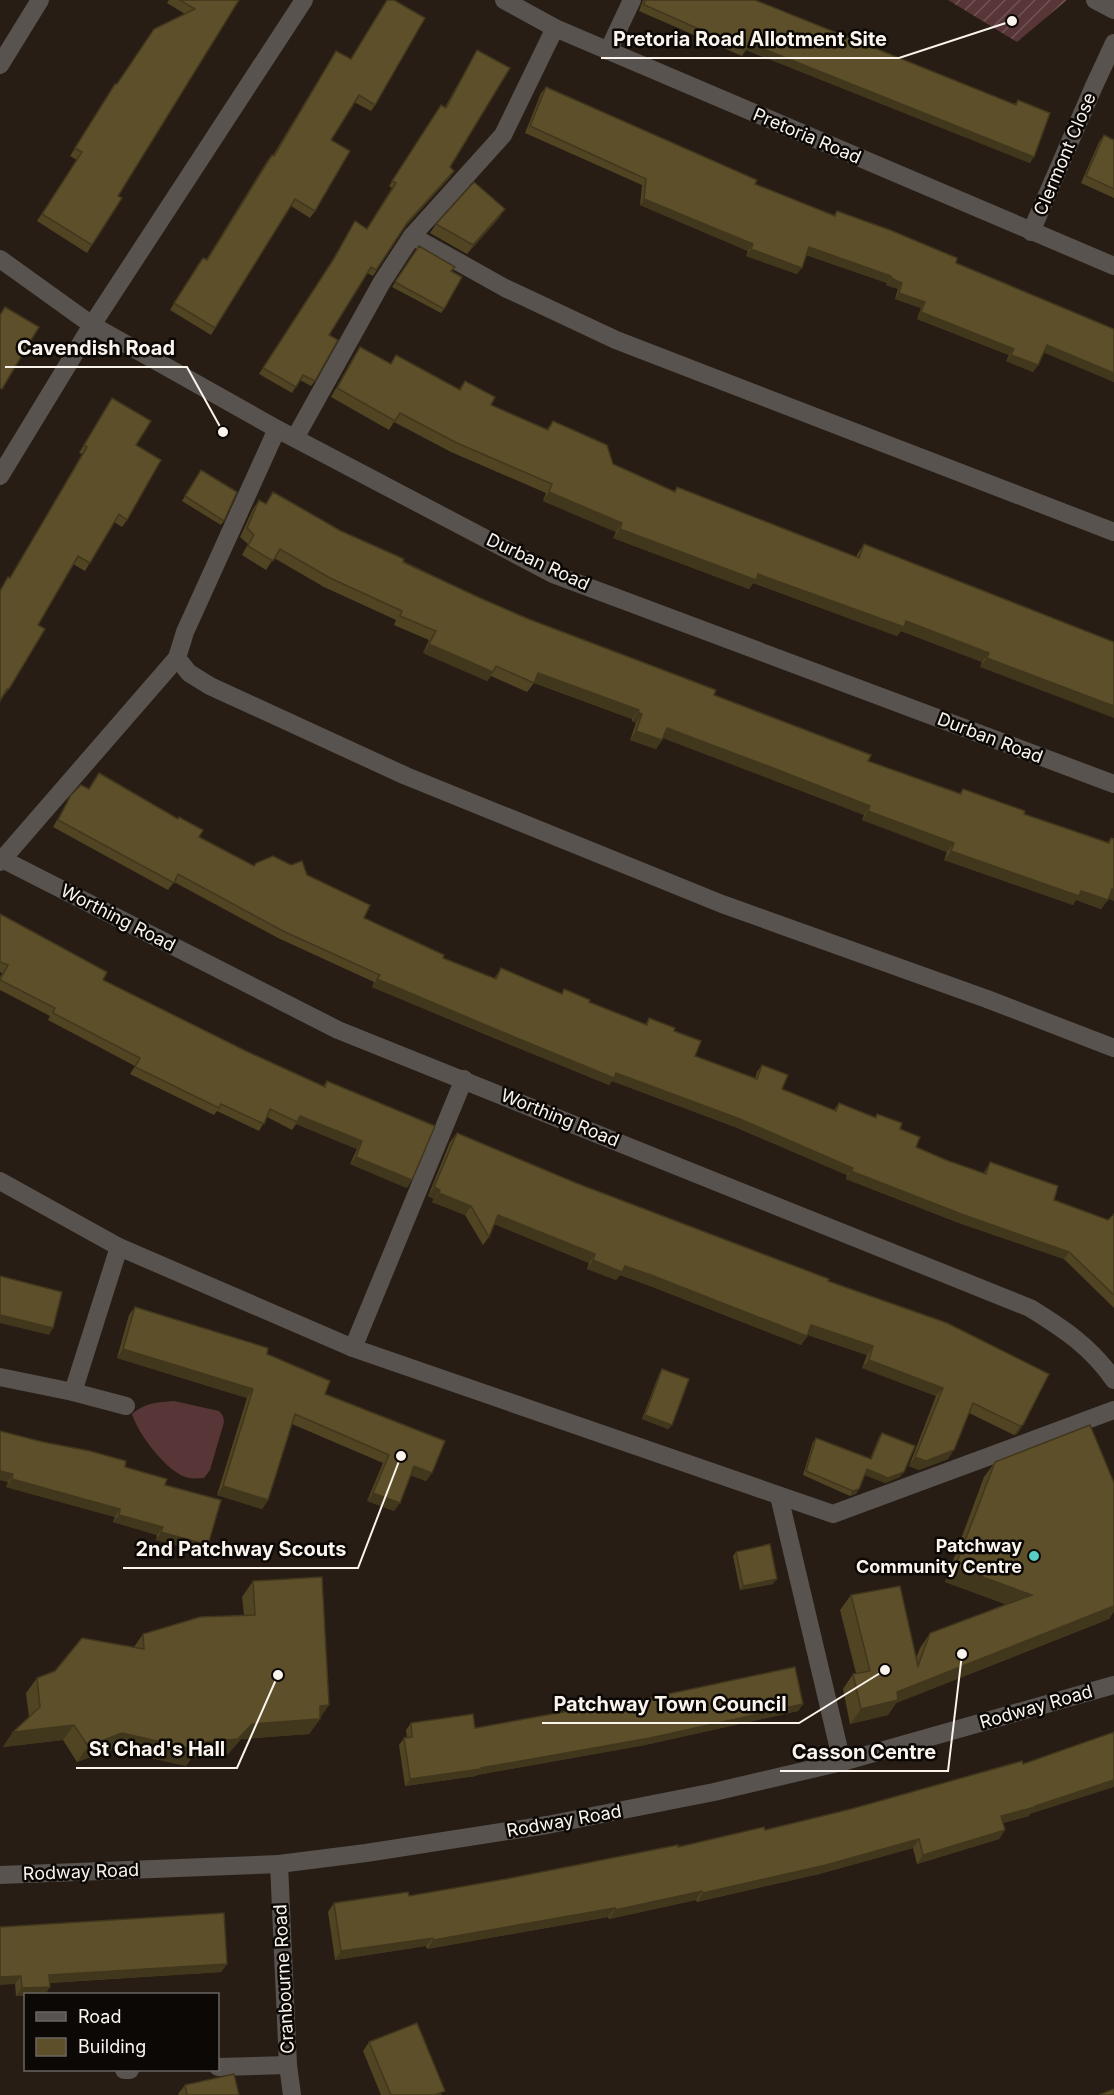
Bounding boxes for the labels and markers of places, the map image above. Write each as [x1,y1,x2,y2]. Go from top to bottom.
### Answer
callout: Pretoria Road Allotment Site [601,20,899,58]
callout: Cavendish Road [5,329,187,367]
callout: 2nd Patchway Scouts [123,1530,358,1568]
place label: Patchway Community Centre [856,1535,1022,1577]
marker: Patchway Community Centre [1027,1549,1041,1563]
callout: Patchway Town Council [542,1685,799,1723]
callout: St Chad's Hall [76,1730,237,1768]
callout: Casson Centre [780,1733,948,1771]

